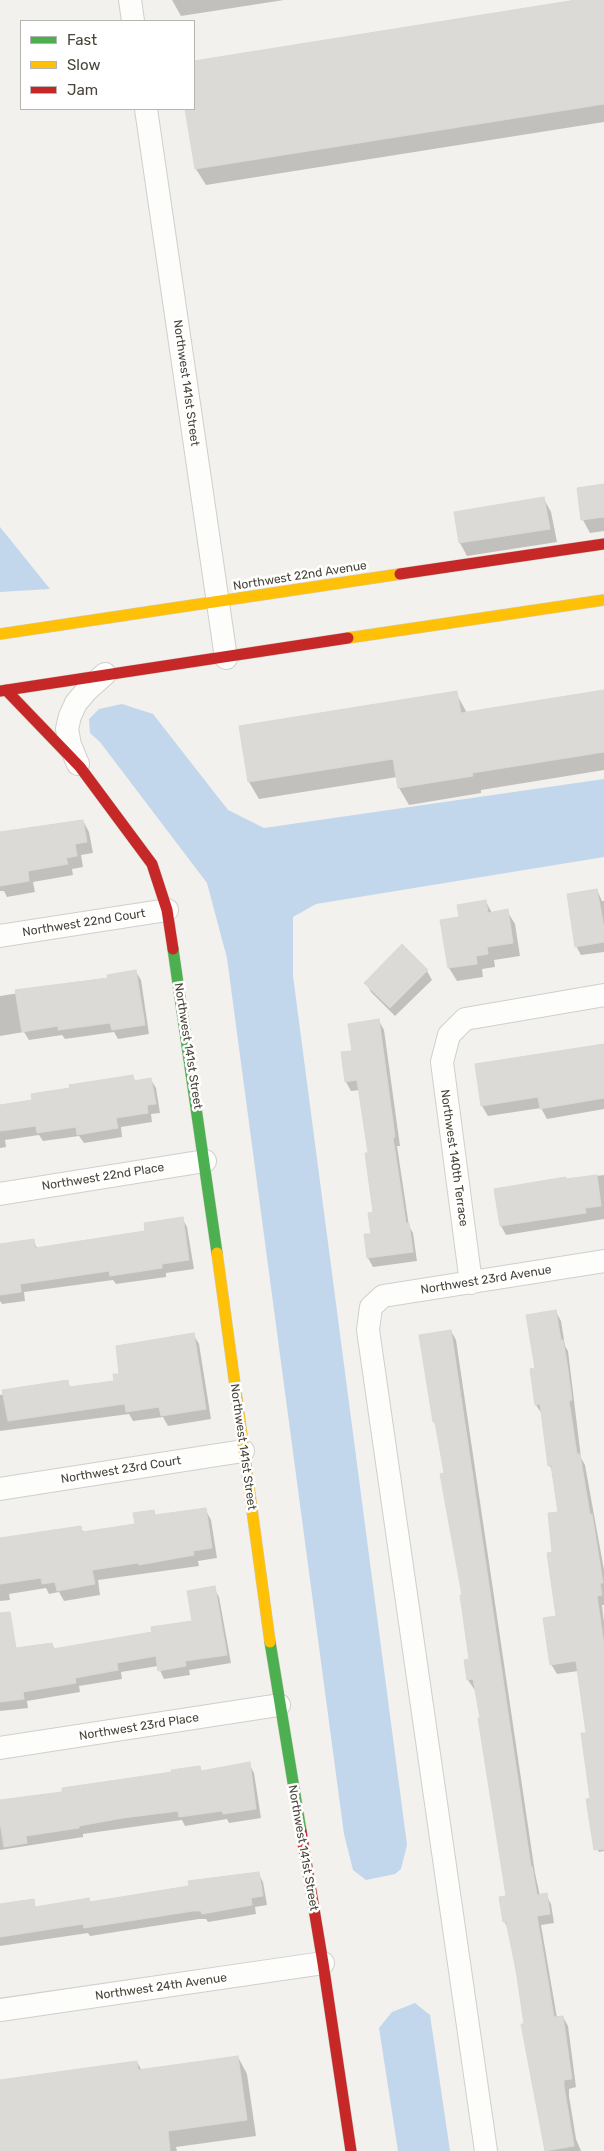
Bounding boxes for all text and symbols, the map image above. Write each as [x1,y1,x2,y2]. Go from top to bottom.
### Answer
legend [20,20,195,110]
text: Fast [67,31,97,49]
text: Slow [67,56,100,74]
text: Jam [67,81,98,99]
street label: Northwest 141st Street [170,319,202,447]
street label: Northwest 22nd Avenue [232,558,368,594]
street label: Northwest 22nd Court [21,906,147,940]
street label: Northwest 141st Street [171,982,205,1110]
street label: Northwest 140th Terrace [437,1089,471,1227]
street label: Northwest 22nd Place [41,1160,165,1194]
street label: Northwest 23rd Avenue [419,1263,553,1297]
street label: Northwest 141st Street [227,1383,259,1511]
street label: Northwest 23rd Court [60,1453,182,1487]
street label: Northwest 23rd Place [78,1710,200,1744]
street label: Northwest 141st Street [285,1784,321,1912]
street label: Northwest 24th Avenue [94,1971,228,2003]

